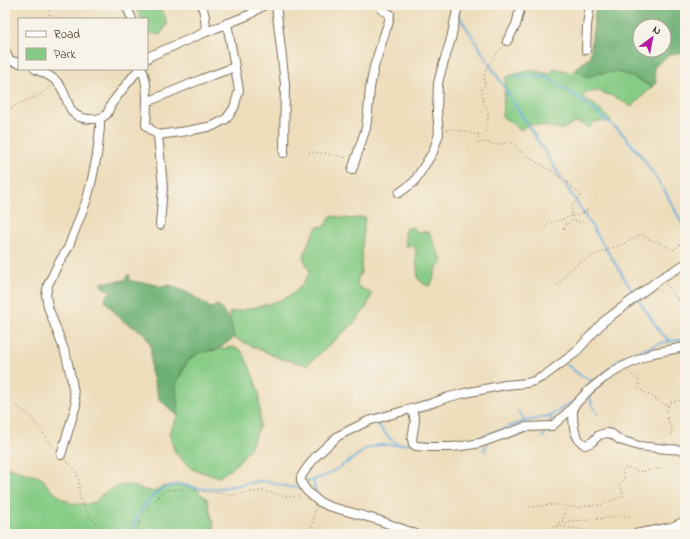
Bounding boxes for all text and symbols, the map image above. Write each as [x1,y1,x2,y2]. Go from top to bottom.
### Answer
legend [18,18,148,70]
north arrow [632,18,672,58]
text: N [649,22,664,39]
text: Road [54,26,80,44]
text: Park [54,46,76,64]

